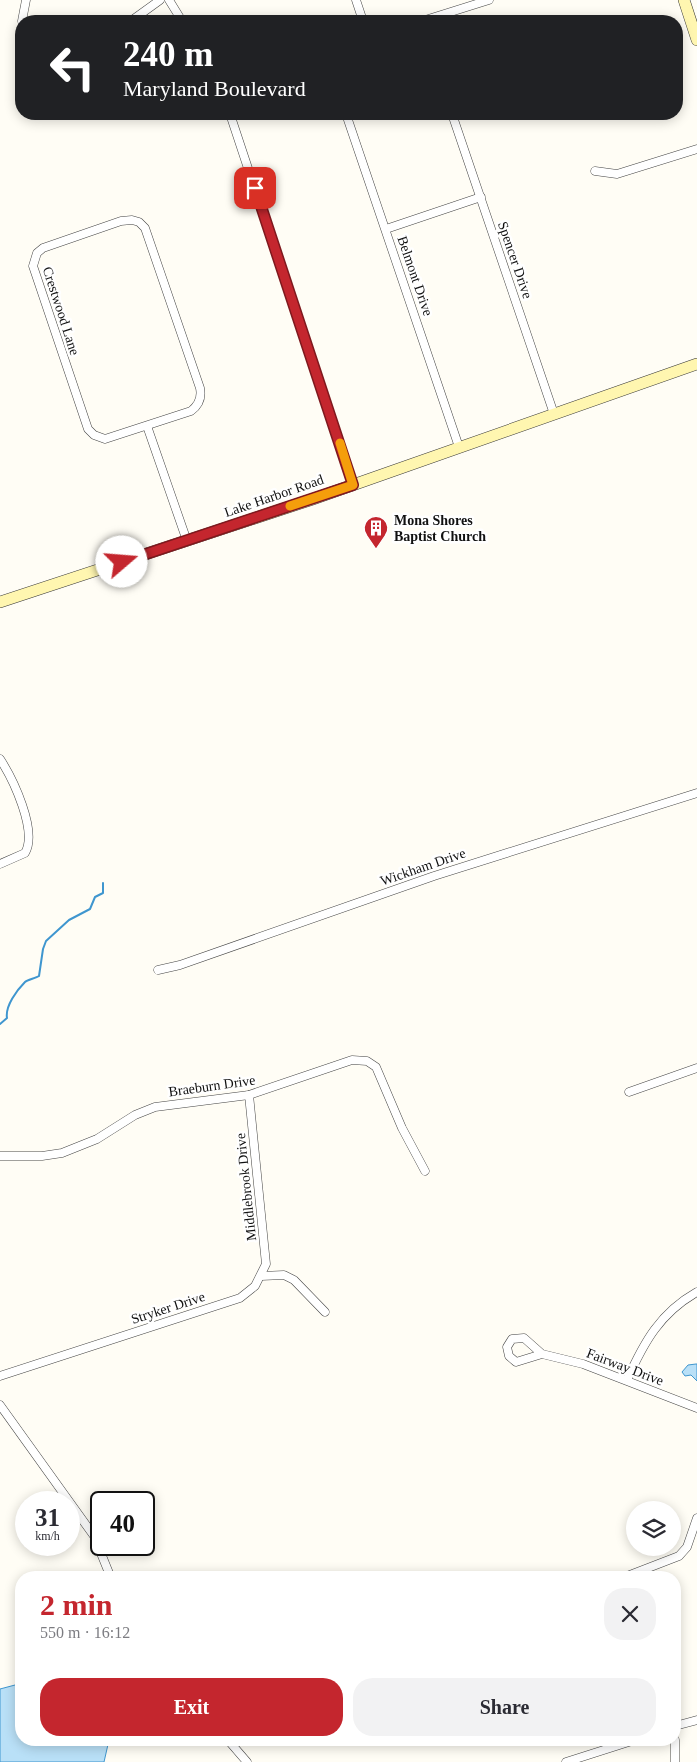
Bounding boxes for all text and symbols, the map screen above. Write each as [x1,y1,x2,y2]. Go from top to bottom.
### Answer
icon: left [40,35,105,100]
text: 240 m [123,35,213,74]
text: Maryland Boulevard [123,76,306,101]
pin [234,167,276,209]
icon: arrive [241,174,269,202]
street label: Spencer Drive [495,220,535,300]
street label: Belmont Drive [394,234,436,318]
street label: Crestwood Lane [40,265,82,357]
street label: Lake Harbor Road [222,472,326,520]
place label: Mona Shores Baptist Church [394,513,486,544]
building icon: Mona Shores Baptist Church [363,515,389,549]
position arrow [95,535,147,587]
street label: Wickham Drive [378,845,468,889]
street label: Braeburn Drive [168,1072,256,1100]
street label: Middlebrook Drive [233,1132,259,1242]
street label: Stryker Drive [129,1289,207,1327]
street label: Fairway Drive [584,1345,666,1389]
speed limit sign: 40 [90,1491,155,1556]
map controls [626,1501,681,1556]
button: layers [626,1501,681,1556]
text: 31 [35,1504,60,1531]
text: km/h [35,1529,60,1543]
text: 2 min [40,1588,113,1621]
button: close [604,1588,656,1640]
text: 550 m · 16:12 [40,1624,130,1641]
button: Exit [40,1678,343,1736]
button: Share [353,1678,656,1736]

